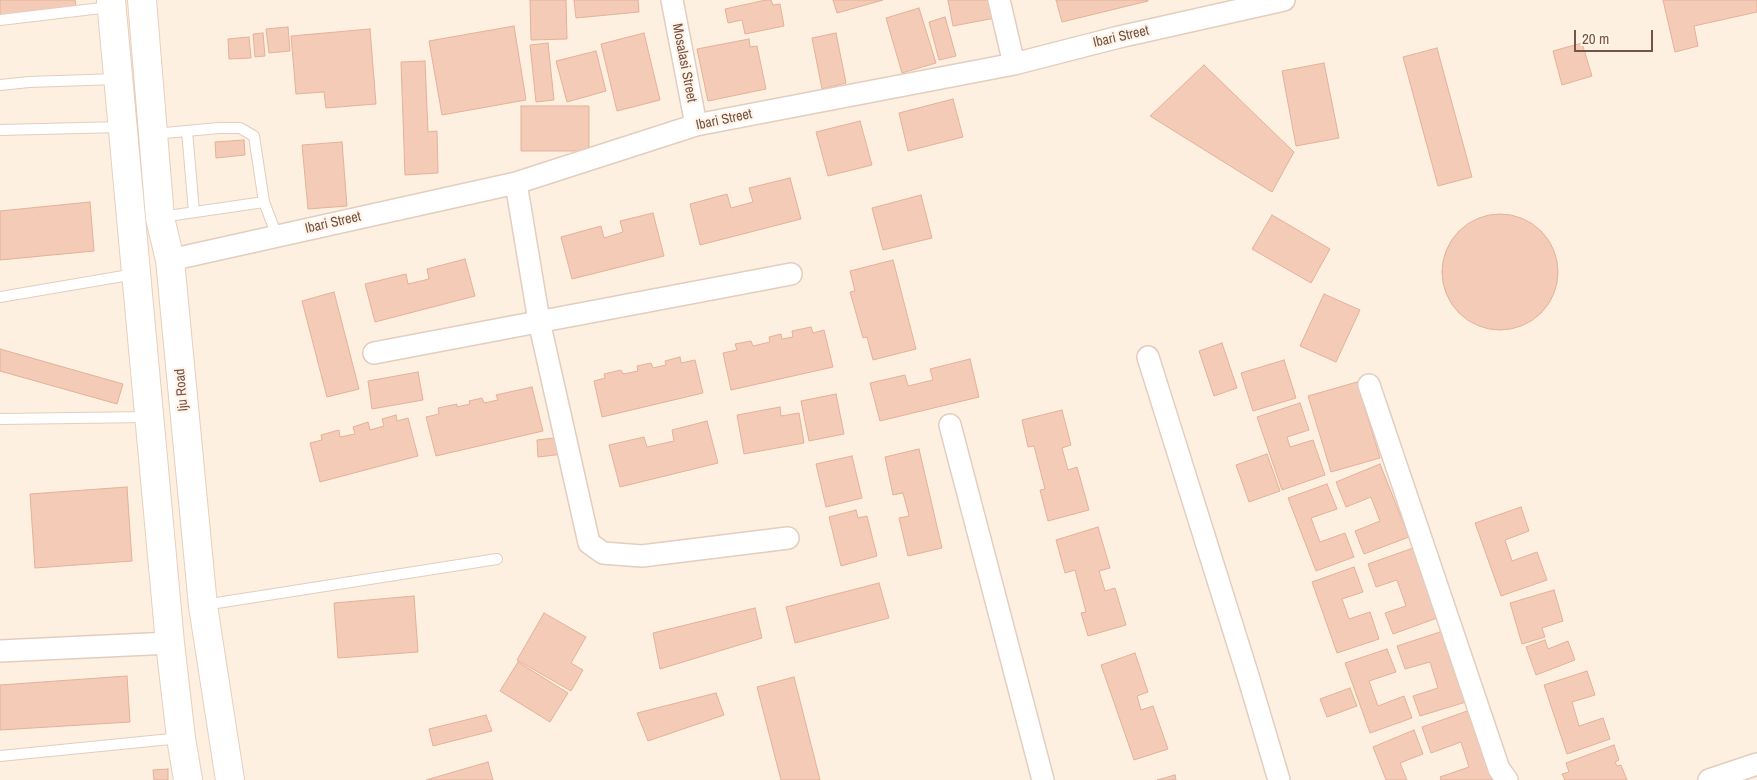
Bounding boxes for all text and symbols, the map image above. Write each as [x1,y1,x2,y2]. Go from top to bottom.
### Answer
scale bar [1577,20,1656,52]
street label: Mosalasi Street [668,22,700,104]
street label: Ibari Street [1091,22,1151,52]
text: 20 m [1582,28,1609,49]
street label: Ibari Street [694,106,754,134]
street label: Ibari Street [303,208,363,238]
street label: Iju Road [172,368,192,412]

